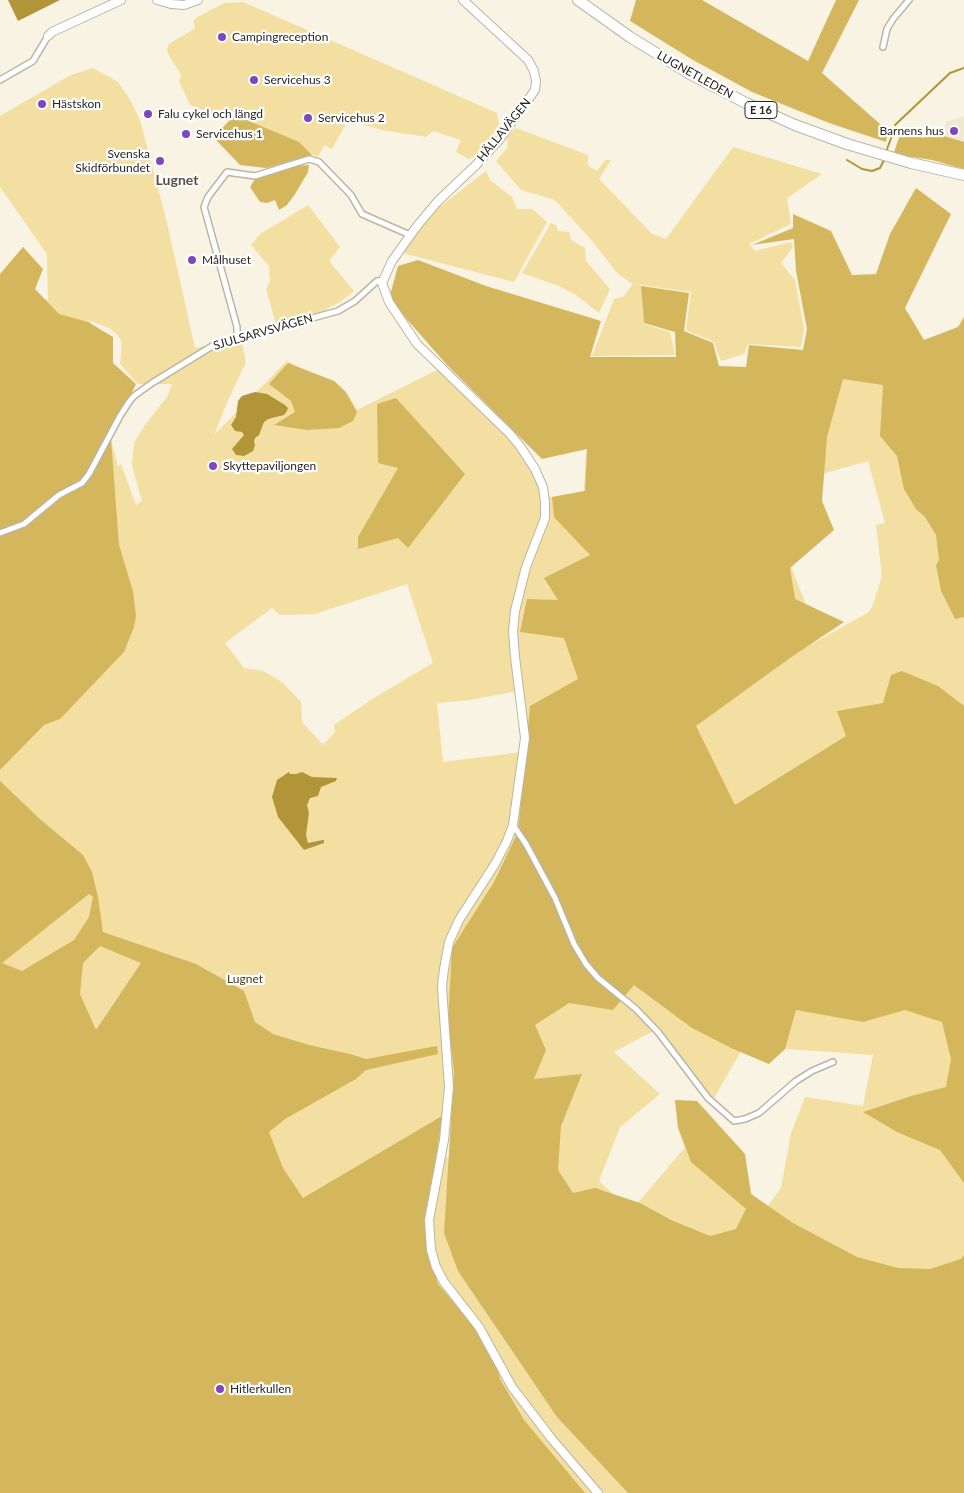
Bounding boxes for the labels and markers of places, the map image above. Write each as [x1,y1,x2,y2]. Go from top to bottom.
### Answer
place label: Campingreception [232,30,328,44]
marker: Campingreception [216,31,228,43]
place label: Servicehus 3 [264,73,331,87]
marker: Servicehus 3 [248,74,260,86]
place label: Hästskon [52,97,101,111]
marker: Hästskon [36,98,48,110]
place label: Falu cykel och längd [158,107,263,121]
marker: Falu cykel och längd [142,108,154,120]
place label: Servicehus 2 [318,111,385,125]
marker: Servicehus 2 [302,112,314,124]
place label: Barnens hus [879,124,944,138]
marker: Barnens hus [948,125,960,137]
place label: Servicehus 1 [196,127,263,141]
marker: Servicehus 1 [180,128,192,140]
place label: Svenska Skidförbundet [75,147,150,175]
marker: Svenska Skidförbundet [154,155,166,167]
place label: Målhuset [202,253,251,267]
marker: Målhuset [186,254,198,266]
place label: Skyttepaviljongen [223,459,316,473]
marker: Skyttepaviljongen [207,460,219,472]
place label: Hitlerkullen [230,1382,291,1396]
marker: Hitlerkullen [214,1383,226,1395]

